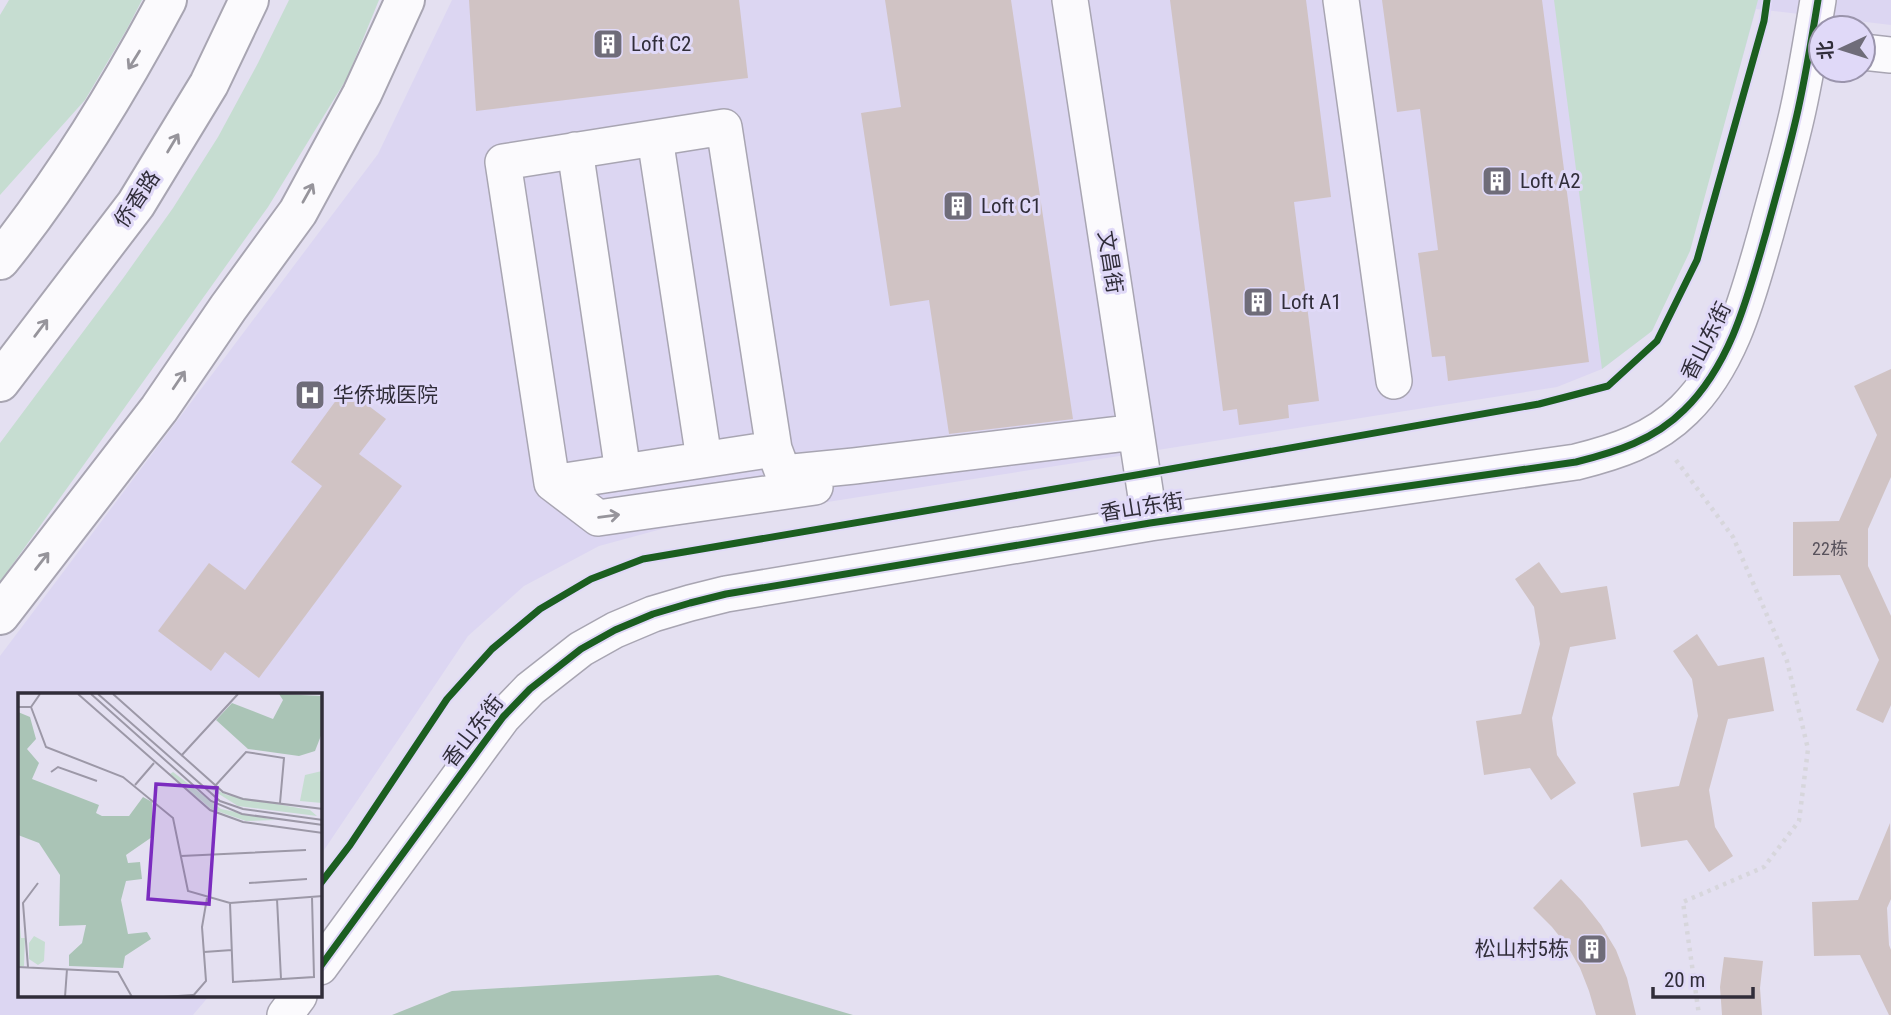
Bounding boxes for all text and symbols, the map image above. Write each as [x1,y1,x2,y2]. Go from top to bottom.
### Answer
north arrow [1807,14,1877,84]
building icon: Loft C2 [591,27,625,61]
place label: Loft C2 [631,32,691,56]
text: 北 [1813,40,1838,60]
one-way arrow [127,50,142,69]
one-way arrow [166,133,180,153]
building icon: Loft A2 [1480,164,1514,198]
street label: 侨香路 [109,166,165,232]
place label: Loft A2 [1520,169,1581,193]
one-way arrow [302,183,315,204]
building icon: Loft C1 [941,189,975,223]
place label: Loft C1 [981,194,1041,218]
street label: 文昌街 [1093,229,1127,295]
building icon: Loft A1 [1241,285,1275,319]
place label: Loft A1 [1281,290,1342,314]
street label: 香山东街 [1676,298,1736,384]
one-way arrow [34,319,49,338]
one-way arrow [172,371,186,390]
hospital icon: 华侨城医院 [293,378,327,412]
place label: 华侨城医院 [333,383,438,407]
street label: 香山东街 [1099,489,1185,525]
one-way arrow [597,509,620,522]
house number: 22栋 [1812,538,1848,559]
one-way arrow [34,553,49,571]
street label: 香山东街 [438,691,508,771]
inset map [18,693,322,998]
building icon: 松山村5栋 [1575,932,1609,966]
place label: 松山村5栋 [1475,937,1569,961]
scale bar [1653,956,1753,1000]
text: 20 m [1664,968,1705,992]

